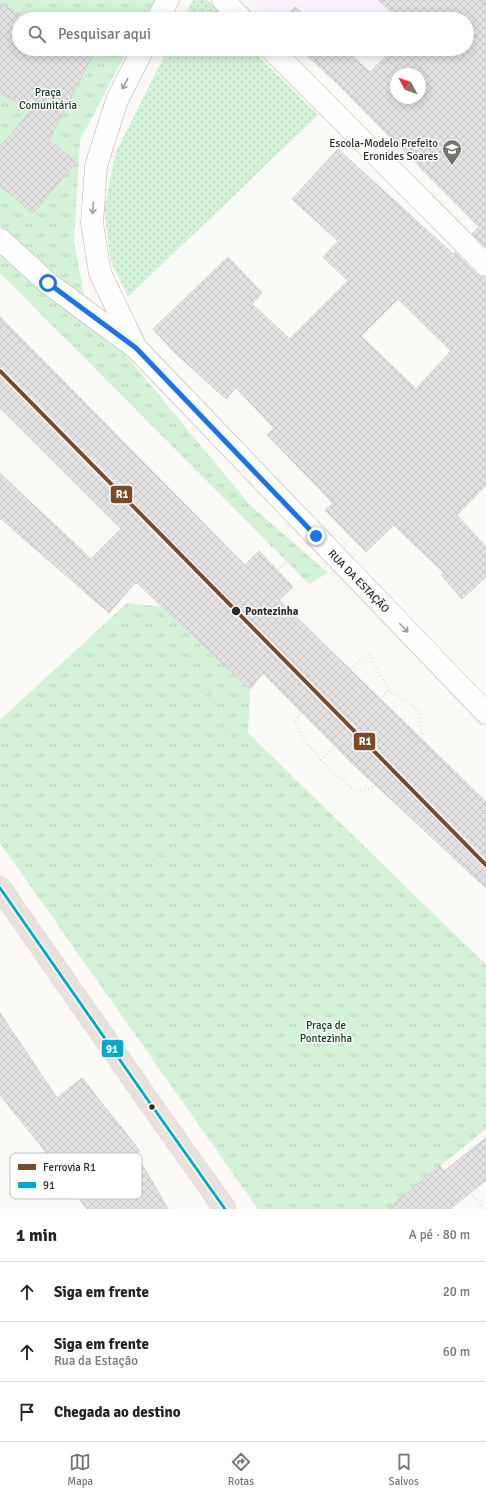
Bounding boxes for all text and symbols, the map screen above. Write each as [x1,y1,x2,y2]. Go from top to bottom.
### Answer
search box [12,12,474,56]
icon: search [26,23,48,45]
text: Pesquisar aqui [58,25,151,43]
north arrow [390,68,426,104]
one-way arrow [121,78,128,90]
park label: Praça Comunitária [19,86,78,112]
place label: Escola-Modelo Prefeito Eronides Soares [329,137,438,163]
school or university icon: Escola-Modelo Prefeito Eronides Soares [441,138,463,166]
one-way arrow [89,201,96,214]
route start [39,274,57,292]
line badge: R1 [110,485,133,504]
text: R1 [116,488,128,501]
route end [307,527,325,545]
street label: RUA DA ESTAÇÃO [325,547,392,616]
marker: Pontezinha [230,605,242,617]
place label: Pontezinha [245,605,299,618]
one-way arrow [399,623,409,633]
line badge: R1 [353,732,376,751]
text: R1 [359,735,371,748]
park label: Praça de Pontezinha [300,1019,353,1045]
line badge: 91 [101,1039,124,1058]
text: 91 [106,1043,118,1056]
unlabelled marker [147,1102,157,1112]
legend [10,1153,142,1199]
text: Ferrovia R1 [43,1161,96,1174]
text: 91 [43,1179,55,1192]
text: 1 min [16,1225,57,1246]
text: A pé · 80 m [409,1227,470,1243]
icon: ahead [16,1281,38,1303]
text: Siga em frente [54,1283,149,1301]
text: 20 m [443,1284,470,1300]
text: Siga em frente [54,1335,149,1353]
icon: ahead [16,1341,38,1363]
text: 60 m [443,1344,470,1360]
text: Rua da Estação [54,1353,138,1369]
icon: arrive [16,1401,38,1423]
text: Chegada ao destino [54,1403,181,1421]
tab: Mapa [67,1451,93,1488]
tab: Rotas [228,1451,254,1488]
tab: Salvos [389,1451,419,1488]

